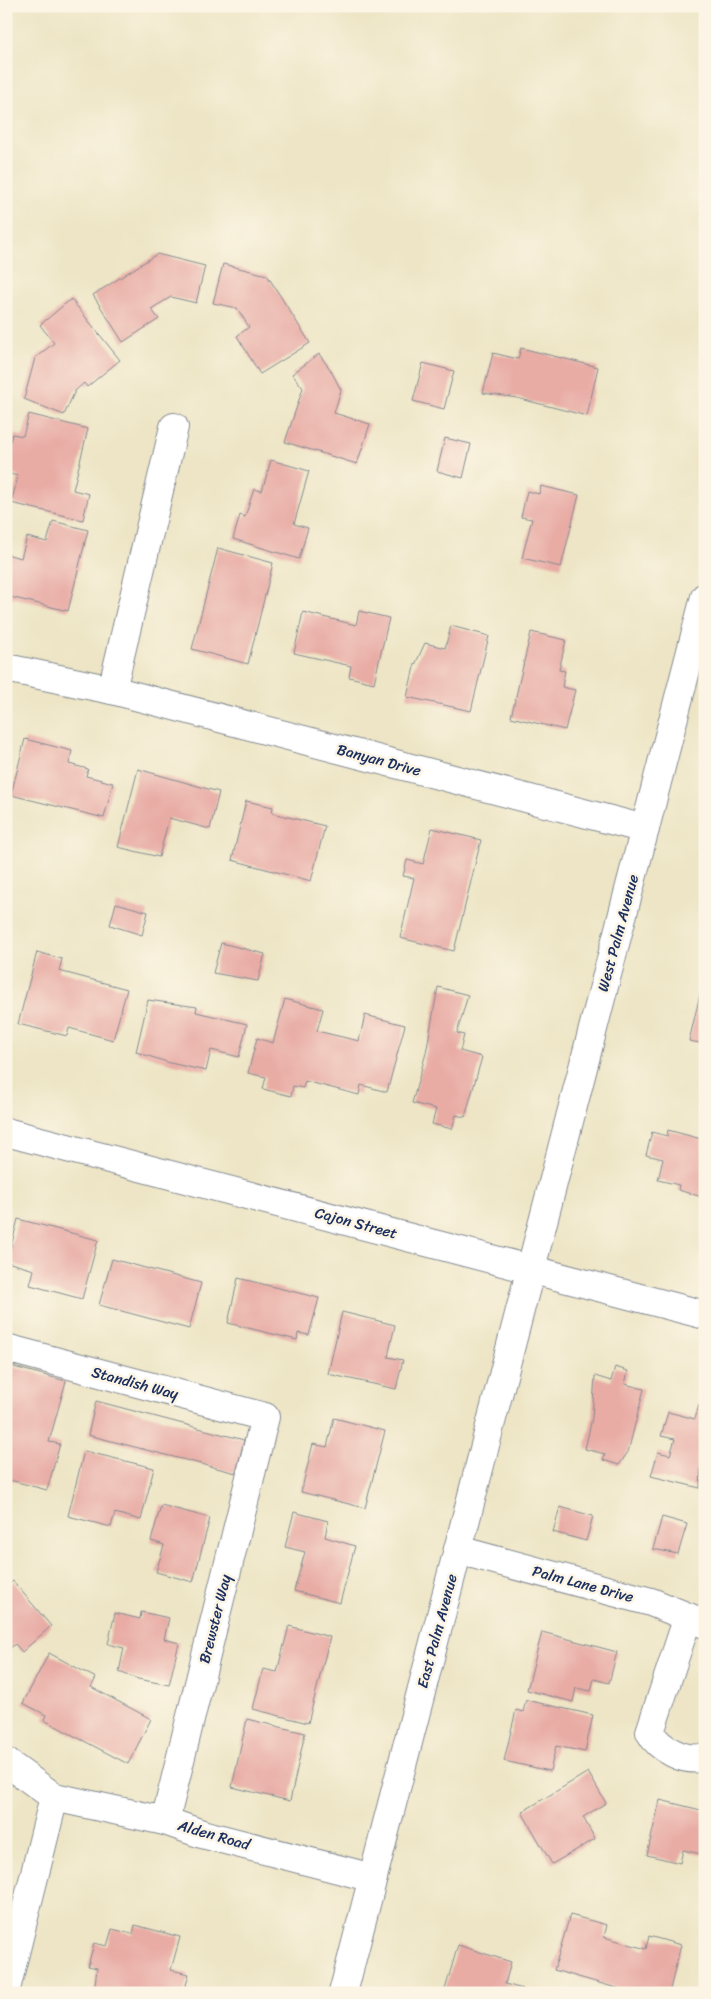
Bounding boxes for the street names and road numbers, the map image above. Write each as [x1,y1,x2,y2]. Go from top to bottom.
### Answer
street label: Banyan Drive [334,736,424,784]
street label: West Palm Avenue [590,871,646,995]
street label: Cajon Street [312,1200,401,1247]
street label: Standish Way [89,1359,182,1407]
street label: Palm Lane Drive [529,1558,637,1610]
street label: Brewster Way [191,1571,239,1666]
street label: East Palm Avenue [409,1571,465,1691]
street label: Alden Road [174,1812,254,1858]

